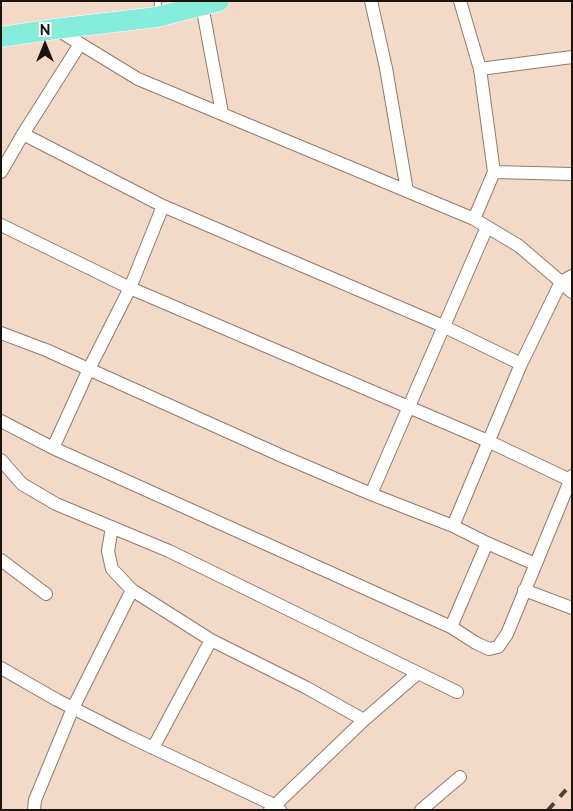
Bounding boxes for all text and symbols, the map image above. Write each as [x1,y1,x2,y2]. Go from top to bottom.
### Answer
north arrow [20,20,70,70]
text: N [40,22,50,38]

